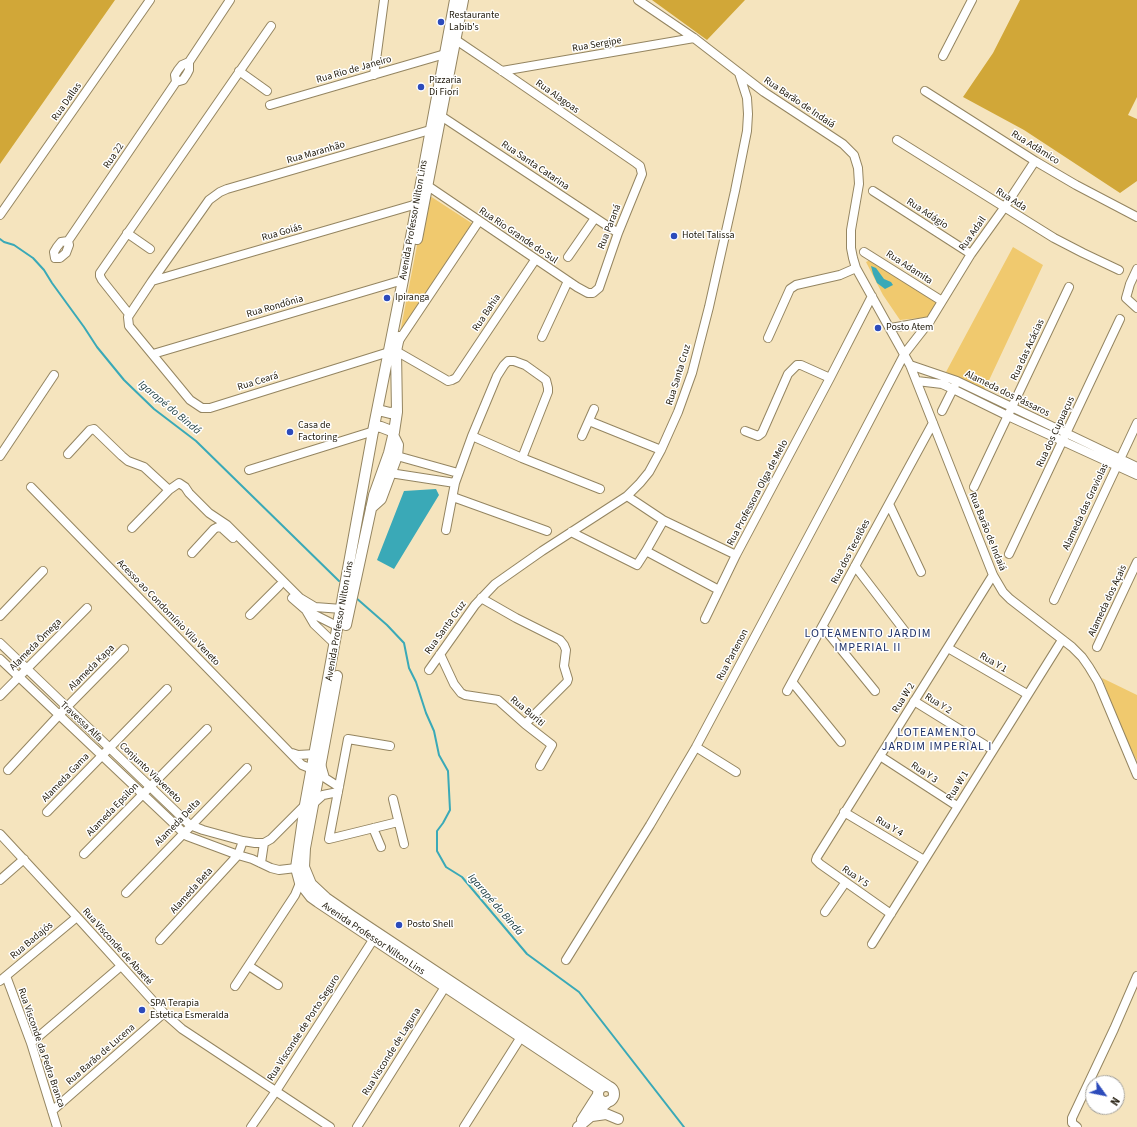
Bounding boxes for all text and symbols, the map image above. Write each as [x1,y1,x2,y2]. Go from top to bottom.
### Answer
place label: Restaurante Labib's [449,10,499,34]
marker: Restaurante Labib's [436,17,446,27]
street label: Rua Sergipe [571,35,623,55]
street label: Rua Rio de Janeiro [315,54,393,86]
place label: Pizzaria Di Fiori [429,75,461,98]
street label: Rua Barão de Indaiá [761,75,837,131]
street label: Rua Alagoas [533,78,581,116]
street label: Rua Dallas [50,81,84,123]
marker: Pizzaria Di Fiori [416,82,426,92]
street label: Rua Adâmico [1009,128,1061,168]
street label: Rua Maranhão [285,139,347,167]
street label: Rua Santa Catarina [499,139,571,193]
street label: Rua 22 [101,141,127,171]
street label: Avenida Professor Nilton Lins [398,159,430,281]
street label: Rua Ada [993,186,1029,214]
street label: Rua Adágio [904,196,950,232]
street label: Rua Paraná [596,203,624,251]
street label: Rua Rio Grande do Sul [476,205,560,267]
street label: Rua Adail [957,215,989,253]
street label: Rua Goiás [260,222,304,244]
place label: Hotel Talissa [682,230,735,242]
marker: Hotel Talissa [669,231,679,241]
street label: Rua Adamita [883,248,935,288]
place label: Ipiranga [395,292,429,304]
street label: Rua Bahia [470,292,504,334]
street label: Rua Rondônia [245,293,305,321]
marker: Ipiranga [382,293,392,303]
street label: Rua das Acácias [1009,317,1047,383]
place label: Posto Atem [886,322,933,334]
marker: Posto Atem [873,323,883,333]
street label: Rua Santa Cruz [664,343,694,407]
street label: Alameda dos Pássaros [963,368,1051,420]
street label: Rua Ceará [236,370,280,394]
water label: Igarapé do Bindá [135,378,203,438]
street label: Rua dos Cupuaçus [1034,395,1078,469]
place label: Casa de Factoring [298,420,337,444]
marker: Casa de Factoring [285,427,295,437]
street label: Rua Professora Olga de Melo [725,438,791,548]
street label: Alameda das Graviolas [1061,462,1111,552]
street label: Rua Barão de Indaiá [966,491,1008,573]
street label: Rua dos Tecelões [829,518,873,586]
street label: Acesso ao Condomínio Vila Veneto [114,557,222,669]
street label: Avenida Professor Nilton Lins [324,560,356,682]
street label: Alameda dos Açais [1086,563,1130,639]
street label: Rua Santa Cruz [423,599,469,657]
street label: Alameda Ômega [8,617,64,673]
street label: Rua Partenon [714,627,752,683]
district label: LOTEAMENTO JARDIM IMPERIAL II [804,627,932,655]
street label: Alameda Kapa [66,642,118,694]
street label: Rua Y 1 [977,650,1009,676]
street label: Rua W 2 [890,681,918,715]
street label: Rua Y 2 [922,691,954,717]
street label: Rua Buriti [507,694,547,730]
street label: Travessa Alfa [57,699,105,745]
district label: LOTEAMENTO JARDIM IMPERIAL I [882,726,992,754]
street label: Conjunto Viaveneto [116,740,184,806]
street label: Alameda Gama [40,751,92,805]
street label: Rua Y 3 [908,760,940,786]
street label: Rua W 1 [944,769,972,803]
street label: Alameda Epsilon [84,781,142,839]
street label: Alameda Delta [153,797,203,849]
street label: Rua Y 4 [873,814,905,840]
street label: Rua Y 5 [839,864,871,890]
street label: Alameda Beta [168,866,216,916]
water label: Igarapé do Bindá [465,871,525,939]
street label: Avenida Professor Nilton Lins [319,900,427,978]
street label: Rua Visconde de Abaeté [79,906,155,988]
place label: Posto Shell [407,919,453,931]
street label: Rua Badajós [8,920,56,962]
marker: Posto Shell [394,920,404,930]
street label: Rua Visconde de Porto Seguro [265,972,343,1084]
street label: Rua Visconde da Pedra Branca [15,987,67,1109]
place label: SPA Terapia Estetica Esmeralda [150,998,229,1022]
marker: SPA Terapia Estetica Esmeralda [137,1005,147,1015]
street label: Rua Visconde de Laguna [360,1006,424,1098]
street label: Rua Barão de Lucena [64,1022,138,1088]
north arrow [1085,1075,1125,1115]
text: N [1106,1094,1123,1108]

